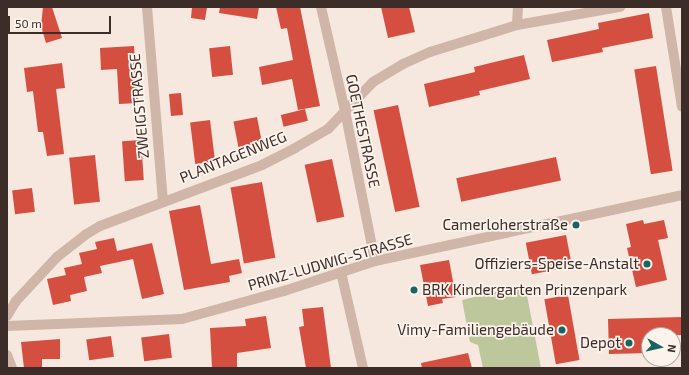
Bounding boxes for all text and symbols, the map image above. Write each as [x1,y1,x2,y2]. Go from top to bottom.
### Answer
scale bar [10,8,113,34]
text: 50 m [15,16,42,30]
street label: ZWEIGSTRASSE [125,53,153,159]
street label: GOETHESTRASSE [342,72,384,190]
street label: PLANTAGENWEG [177,127,289,187]
place label: Camerloherstraße [442,216,568,234]
marker: Camerloherstraße [571,220,581,230]
street label: PRINZ-LUDWIG-STRASSE [246,230,414,294]
place label: Offiziers-Speise-Anstalt [474,255,639,273]
marker: Offiziers-Speise-Anstalt [642,259,652,269]
place label: BRK Kindergarten Prinzenpark [422,281,627,299]
marker: BRK Kindergarten Prinzenpark [409,285,419,295]
place label: Vimy-Familiengebäude [397,321,554,339]
marker: Vimy-Familiengebäude [557,325,567,335]
north arrow [641,327,681,367]
place label: Depot [580,334,621,352]
marker: Depot [624,338,634,348]
text: N [665,344,679,353]

